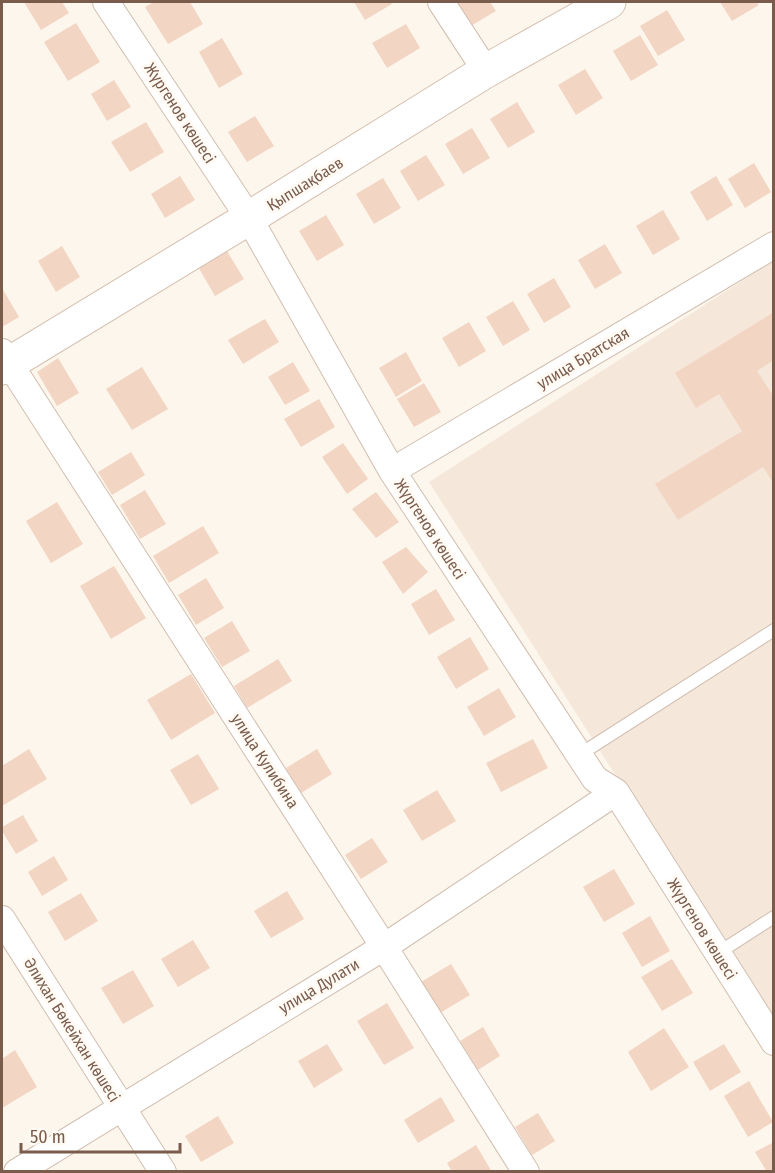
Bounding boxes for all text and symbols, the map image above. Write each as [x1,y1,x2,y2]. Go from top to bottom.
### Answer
street label: Жүргенов көшесі [140,59,220,167]
street label: Қыпшақбаев [263,153,347,215]
street label: улица Братская [533,323,633,393]
street label: Жүргенов көшесі [390,475,470,583]
street label: улица Кулибина [227,710,303,812]
street label: Жүргенов көшесі [663,875,741,983]
street label: Әлихан Бөкейхан көшесі [20,954,124,1106]
street label: улица Дулати [275,955,363,1017]
scale bar [21,1116,180,1154]
text: 50 m [30,1126,66,1148]

